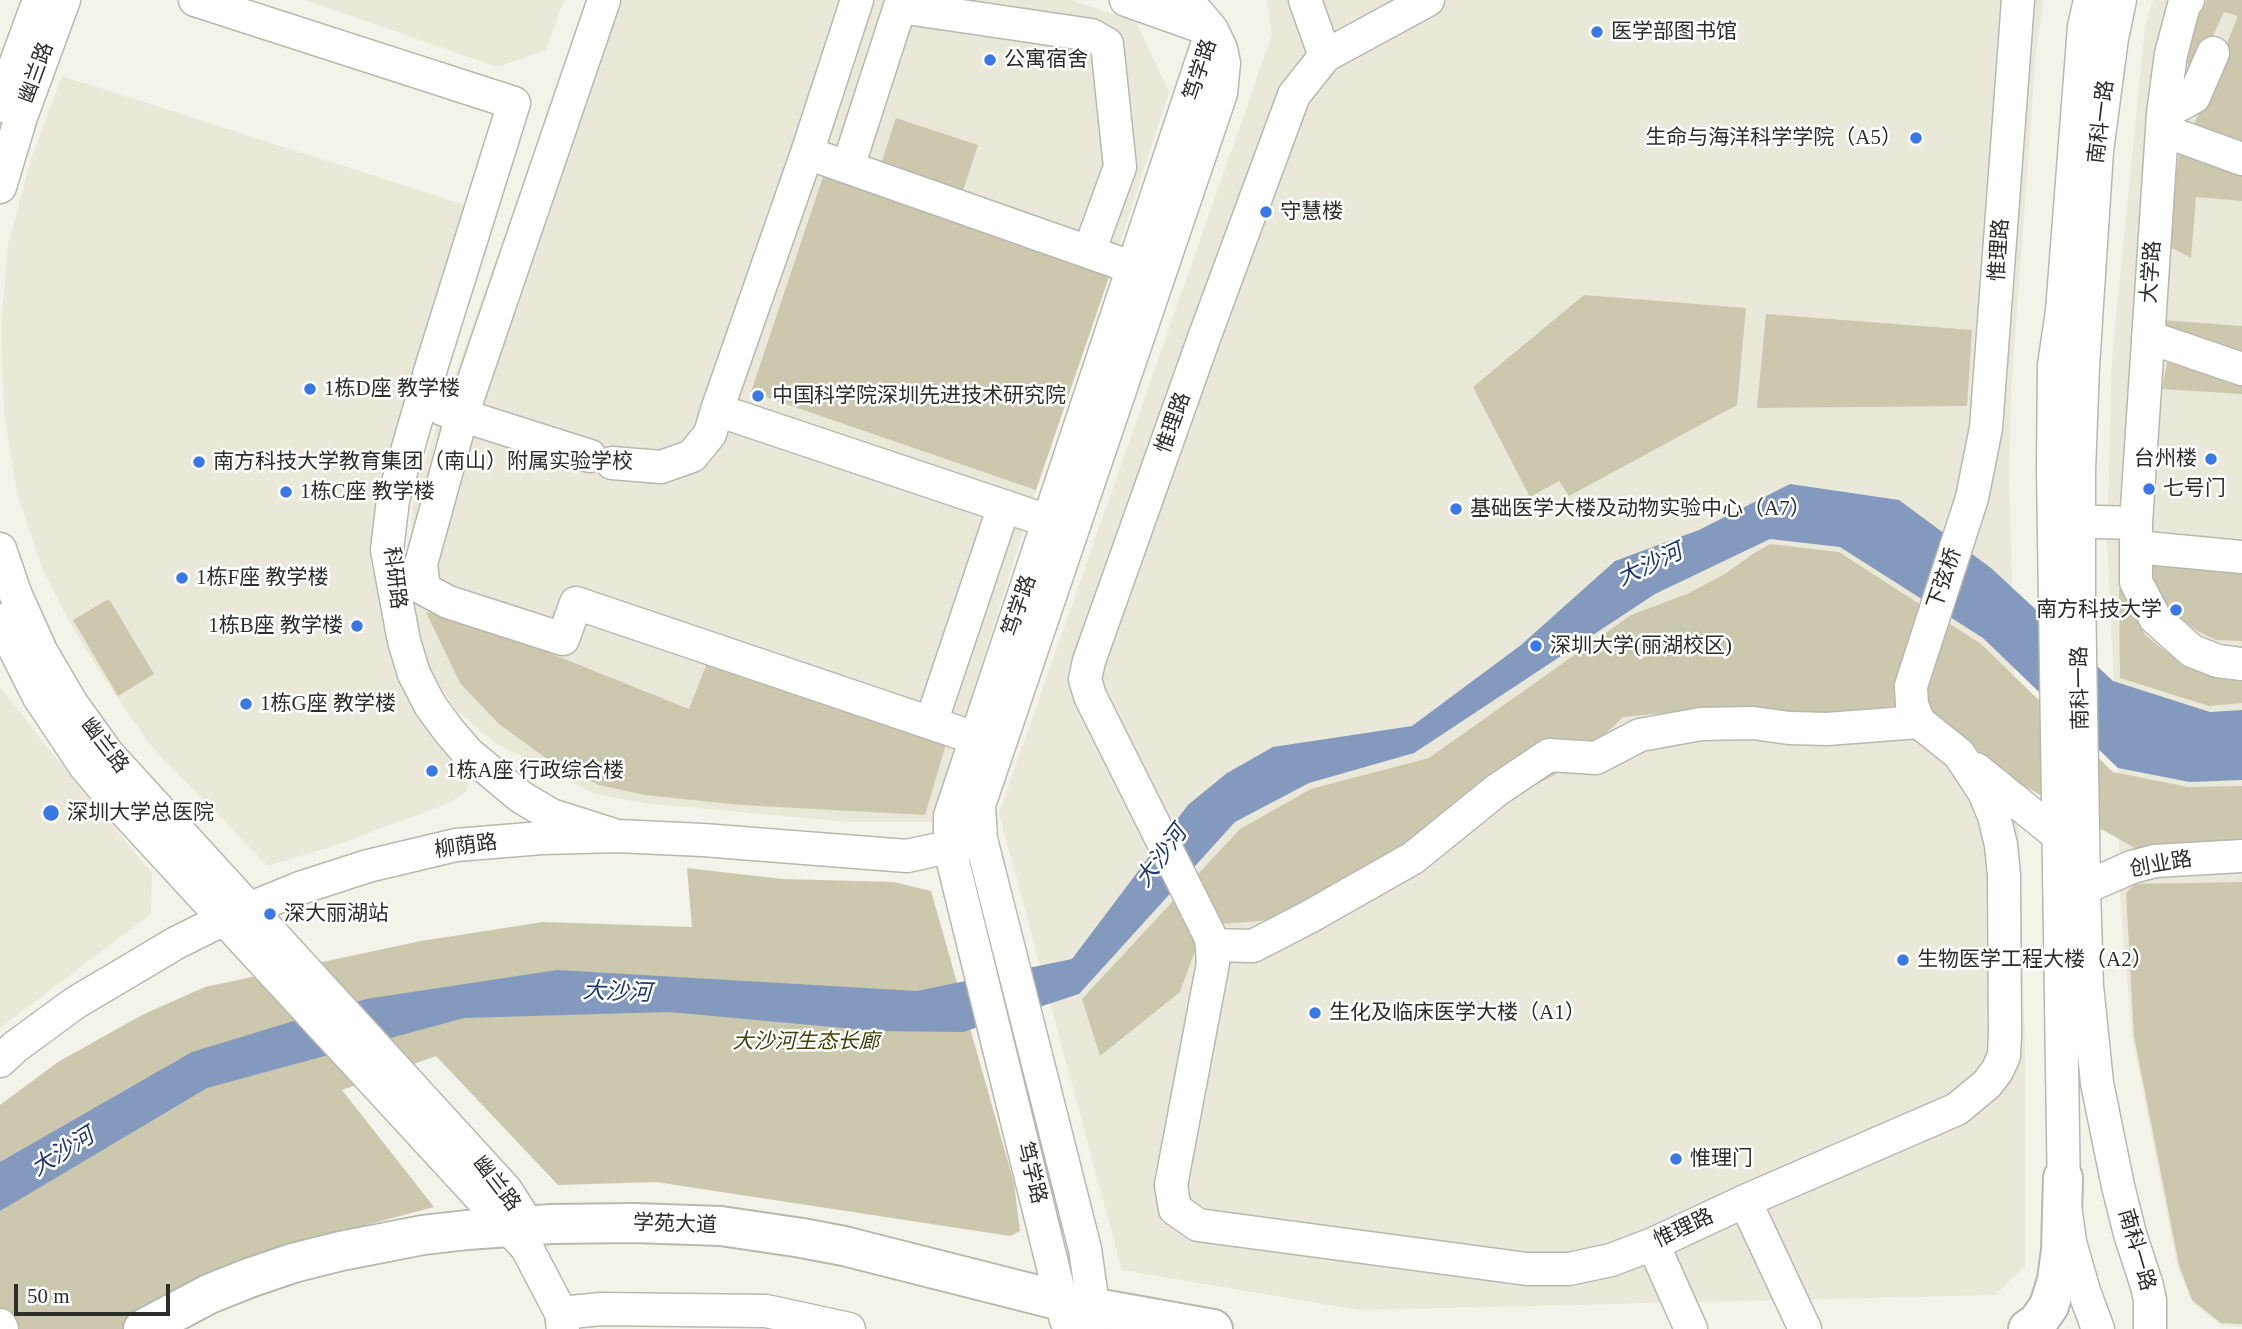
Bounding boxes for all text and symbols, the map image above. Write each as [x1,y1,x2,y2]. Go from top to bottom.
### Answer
place label: 医学部图书馆 [1611,19,1737,45]
marker: 医学部图书馆 [1589,24,1605,40]
street label: 笃学路 [1179,36,1223,104]
street label: 幽兰路 [14,39,60,107]
place label: 公寓宿舍 [1004,47,1088,73]
marker: 公寓宿舍 [982,52,998,68]
street label: 南科一路 [2084,79,2120,165]
place label: 生命与海洋科学学院（A5） [1645,125,1902,151]
marker: 生命与海洋科学学院（A5） [1908,130,1924,146]
place label: 守慧楼 [1280,199,1343,225]
marker: 守慧楼 [1258,204,1274,220]
street label: 惟理路 [1985,218,2015,282]
street label: 大学路 [2137,240,2167,304]
place label: 1栋D座 教学楼 [324,376,460,402]
marker: 1栋D座 教学楼 [302,381,318,397]
place label: 中国科学院深圳先进技术研究院 [772,383,1066,409]
marker: 中国科学院深圳先进技术研究院 [750,388,766,404]
street label: 惟理路 [1151,389,1197,457]
place label: 台州楼 [2134,446,2197,472]
place label: 南方科技大学教育集团（南山）附属实验学校 [213,449,633,475]
marker: 台州楼 [2203,451,2219,467]
marker: 南方科技大学教育集团（南山）附属实验学校 [191,454,207,470]
place label: 七号门 [2163,476,2226,502]
place label: 1栋C座 教学楼 [300,479,435,505]
marker: 七号门 [2141,481,2157,497]
marker: 1栋C座 教学楼 [278,484,294,500]
place label: 基础医学大楼及动物实验中心（A7） [1470,496,1811,522]
marker: 基础医学大楼及动物实验中心（A7） [1448,501,1464,517]
water label: 大沙河 [1613,539,1687,593]
street label: 科研路 [378,545,410,611]
street label: 下弦桥 [1923,545,1967,613]
place label: 1栋F座 教学楼 [196,565,328,591]
marker: 1栋F座 教学楼 [174,570,190,586]
street label: 笃学路 [998,572,1042,640]
place label: 南方科技大学 [2036,597,2162,623]
marker: 南方科技大学 [2168,602,2184,618]
place label: 1栋B座 教学楼 [208,613,343,639]
marker: 1栋B座 教学楼 [349,618,365,634]
place label: 深圳大学(丽湖校区) [1550,633,1732,659]
marker: 深圳大学(丽湖校区) [1528,638,1544,654]
street label: 南科一路 [2068,646,2094,730]
place label: 1栋G座 教学楼 [260,691,396,717]
marker: 1栋G座 教学楼 [238,696,254,712]
street label: 幽兰路 [75,713,133,779]
place label: 1栋A座 行政综合楼 [446,758,624,784]
marker: 1栋A座 行政综合楼 [424,763,440,779]
place label: 深圳大学总医院 [67,800,214,826]
marker: 深圳大学总医院 [41,803,61,823]
water label: 大沙河 [1131,821,1193,893]
street label: 柳荫路 [433,830,499,864]
street label: 创业路 [2128,847,2194,883]
place label: 深大丽湖站 [284,901,389,927]
marker: 深大丽湖站 [262,906,278,922]
place label: 生物医学工程大楼（A2） [1917,947,2153,973]
marker: 生物医学工程大楼（A2） [1895,952,1911,968]
water label: 大沙河 [582,978,652,1008]
place label: 生化及临床医学大楼（A1） [1329,1000,1586,1026]
marker: 生化及临床医学大楼（A1） [1307,1005,1323,1021]
park label: 大沙河生态长廊 [733,1029,879,1055]
water label: 大沙河 [26,1123,100,1183]
street label: 笃学路 [1011,1139,1051,1207]
place label: 惟理门 [1690,1146,1753,1172]
street label: 幽兰路 [467,1151,525,1217]
marker: 惟理门 [1668,1151,1684,1167]
street label: 惟理路 [1650,1204,1718,1254]
street label: 南科一路 [2112,1206,2160,1294]
street label: 学苑大道 [633,1211,717,1239]
scale bar [18,1270,173,1314]
text: 50 m [27,1284,70,1308]

